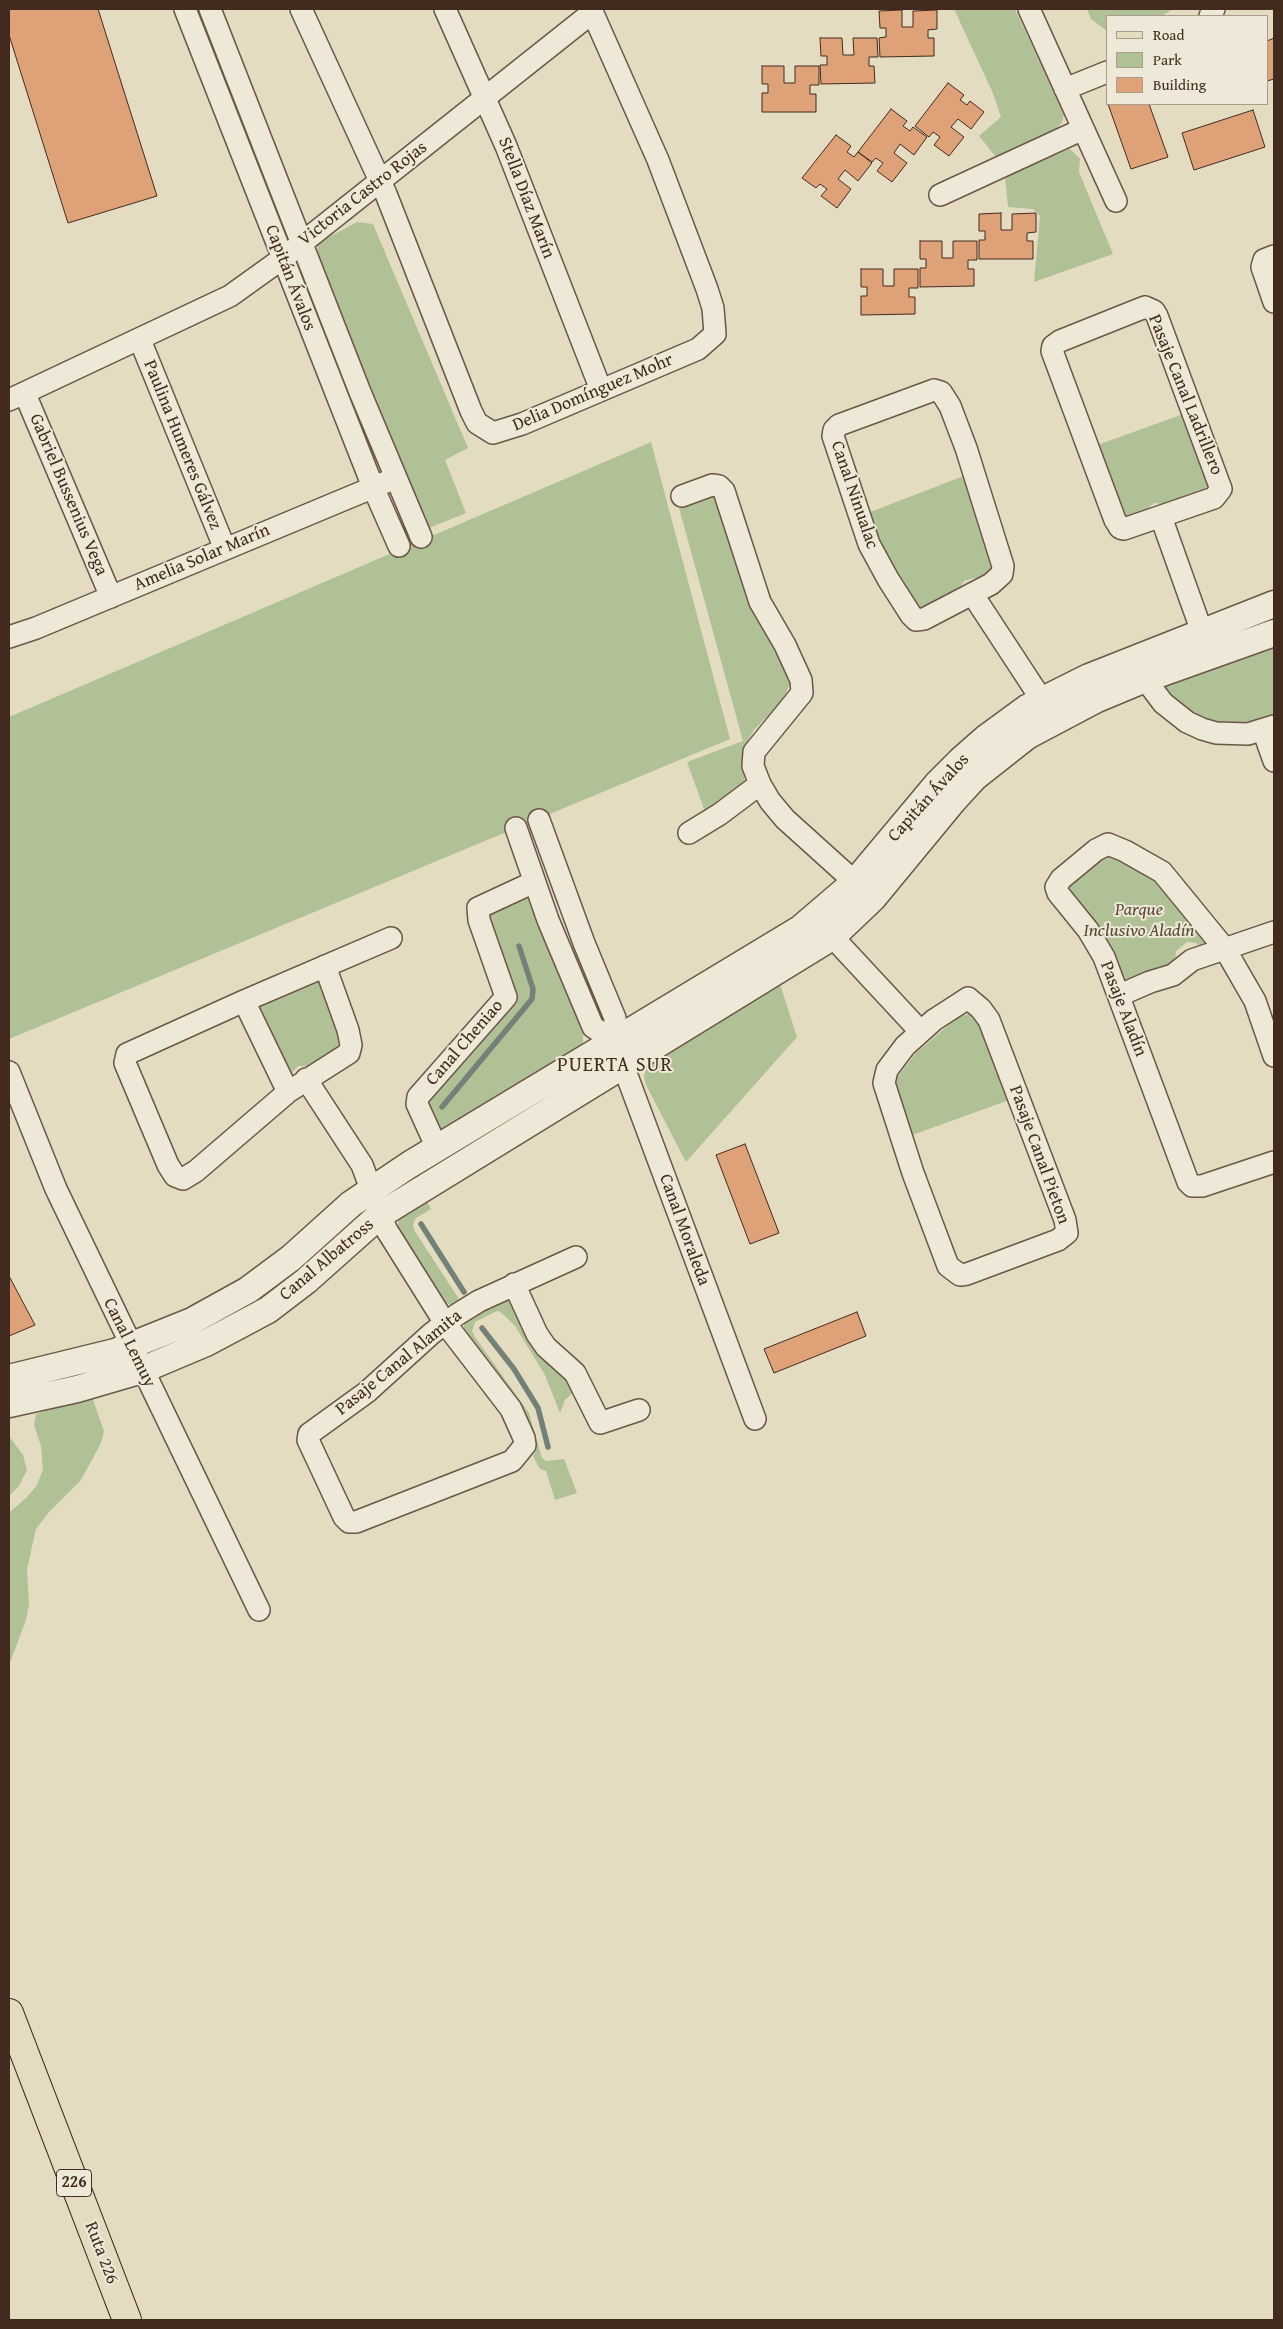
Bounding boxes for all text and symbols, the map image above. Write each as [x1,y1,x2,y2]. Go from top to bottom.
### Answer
legend [1106,15,1268,105]
text: Road [1153,24,1184,45]
text: Park [1153,49,1182,70]
text: Building [1153,74,1206,95]
street label: Stella Díaz Marín [493,134,559,262]
street label: Victoria Castro Rojas [294,137,432,251]
street label: Capitán Ávalos [260,222,320,334]
street label: Pasaje Canal Ladrillero [1143,312,1227,478]
street label: Delia Domínguez Mohr [509,349,677,437]
street label: Paulina Humeres Gálvez [138,357,226,533]
street label: Gabriel Bussenius Vega [24,411,112,579]
street label: Canal Ninualac [825,438,883,552]
street label: Amelia Solar Marín [131,520,273,596]
street label: Capitán Ávalos [884,749,974,847]
park label: Parque Inclusivo Aladín [1084,899,1194,942]
street label: Pasaje Aladín [1095,958,1151,1060]
street label: Canal Cheniao [422,995,508,1091]
district label: PUERTA SUR [556,1054,674,1078]
street label: Pasaje Canal Pieton [1004,1083,1074,1227]
street label: Canal Moraleda [654,1171,714,1289]
street label: Canal Albatross [275,1214,379,1306]
street label: Canal Lemuy [98,1295,160,1391]
street label: Pasaje Canal Alamita [332,1305,466,1421]
road number: 226 [56,2170,92,2196]
street label: Ruta 226 [79,2219,123,2287]

